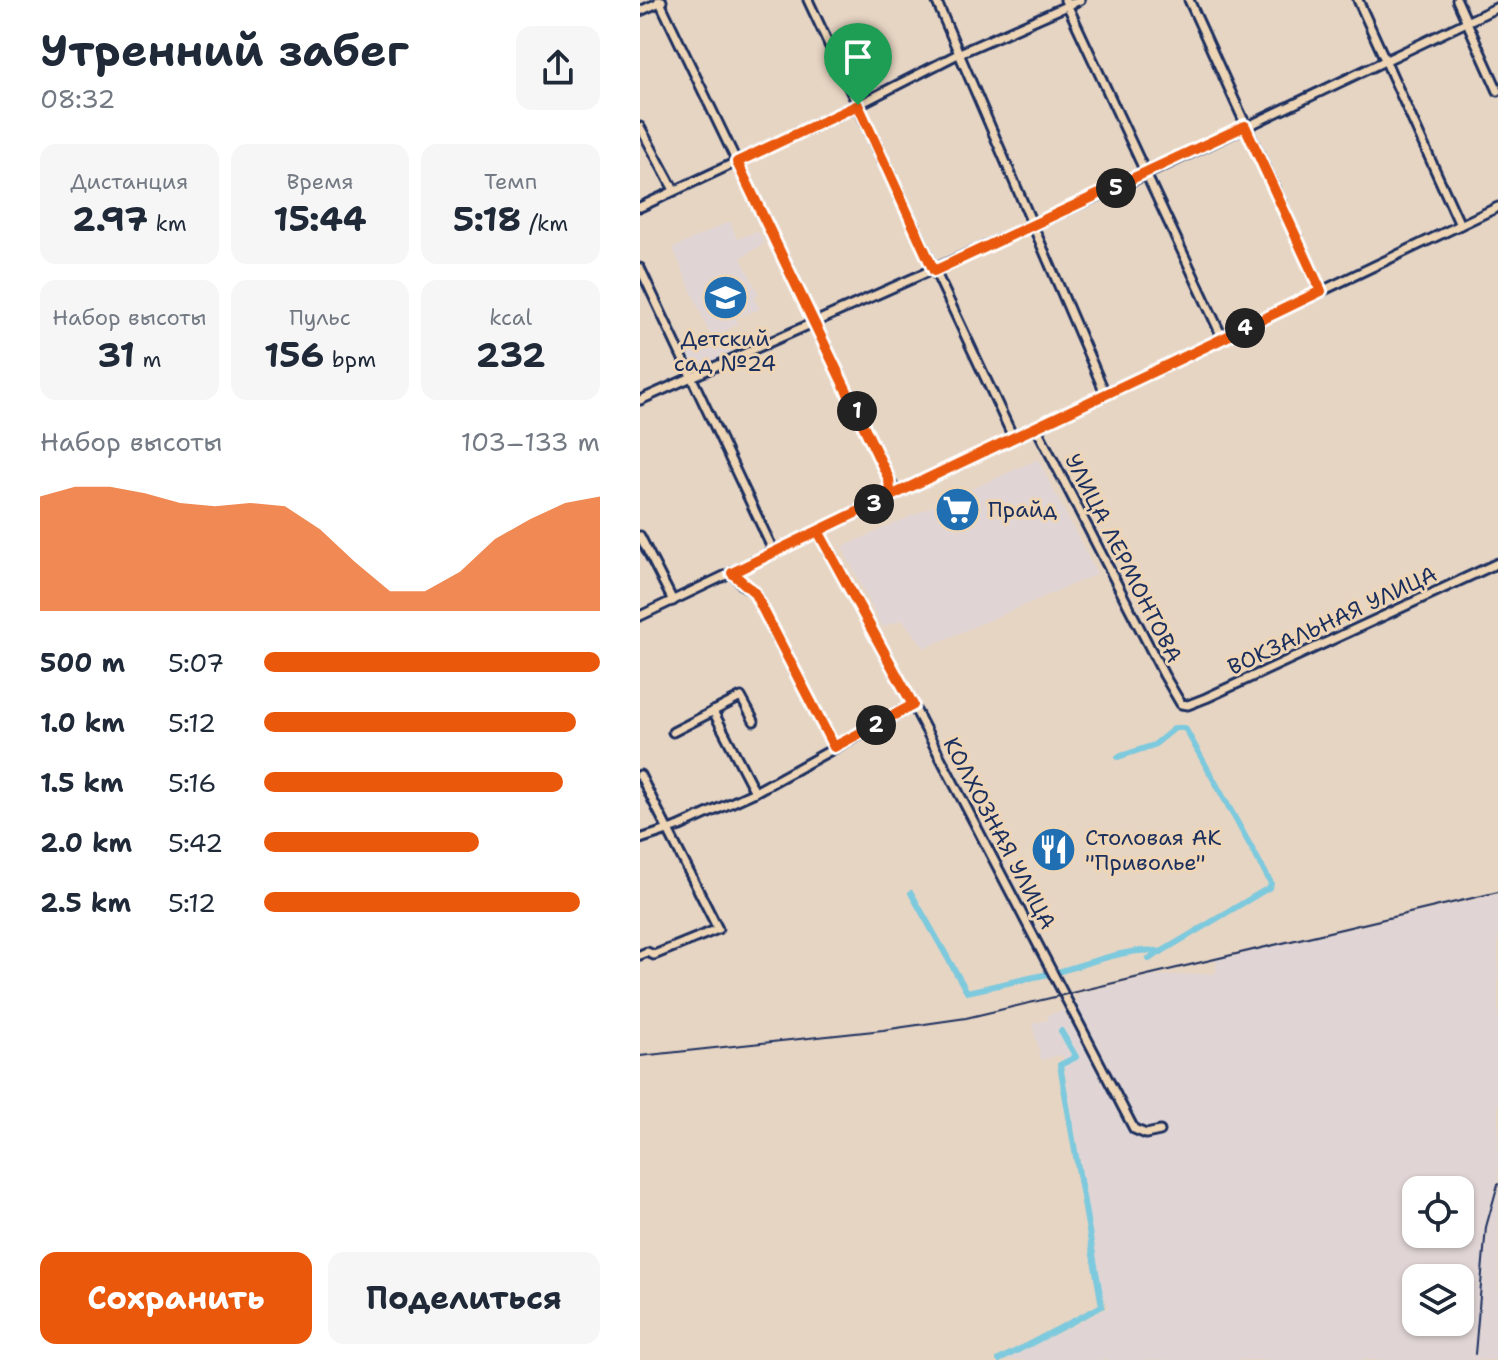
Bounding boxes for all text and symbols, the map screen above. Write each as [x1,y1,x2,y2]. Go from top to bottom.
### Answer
text: Утренний забег [40,21,409,80]
pin [824,23,892,105]
button: share [516,26,600,110]
icon: arrive [836,35,880,79]
text: 08:32 [40,81,115,116]
text: Дистанция [70,167,188,196]
text: Время [286,167,354,196]
text: Темп [484,167,537,196]
pin: 5 [1096,168,1136,208]
text: 5 [1109,173,1123,202]
text: 2.97 [72,196,148,242]
text: 15:44 [273,196,367,242]
text: 5:18 [453,196,521,242]
text: km [148,209,187,238]
text: /km [521,209,568,238]
school or university icon: Детский сад №24 [701,273,749,321]
text: Набор высоты [52,303,207,332]
text: Пульс [289,303,351,332]
text: kcal [489,303,532,332]
pin: 4 [1225,308,1265,348]
text: 4 [1237,313,1253,342]
place label: Детский сад №24 [674,324,776,378]
text: 31 [97,332,135,378]
text: 156 [264,332,324,378]
text: 232 [476,332,546,378]
text: m [135,345,161,374]
text: bpm [324,345,376,374]
pin: 1 [837,391,877,431]
text: 1 [852,396,862,425]
text: Набор высоты [40,424,222,459]
text: 103–133 m [461,424,600,459]
street label: УЛИЦА ЛЕРМОНТОВА [1058,449,1189,668]
pin: 3 [854,484,894,524]
supermarket icon: Прайд [933,485,981,533]
text: 3 [866,489,882,518]
place label: Прайд [988,495,1057,524]
street label: ВОКЗАЛЬНАЯ УЛИЦА [1223,559,1441,682]
text: 500 m [40,645,125,680]
text: 5:07 [168,645,224,680]
text: 1.0 km [40,705,125,740]
text: 5:12 [168,705,216,740]
pin: 2 [856,705,896,745]
text: 2 [868,710,884,739]
street label: КОЛХОЗНАЯ УЛИЦА [937,732,1062,934]
text: 1.5 km [40,765,124,800]
text: 5:16 [168,765,216,800]
place label: Столовая АК "Приволье" [1085,823,1222,877]
text: 2.0 km [40,825,132,860]
text: 5:42 [168,825,223,860]
restaurant icon: Столовая АК "Приволье" [1030,826,1078,874]
text: 2.5 km [40,885,131,920]
text: 5:12 [168,885,216,920]
map controls [1402,1176,1474,1336]
button: locate [1402,1176,1474,1248]
button: Сохранить [40,1252,312,1344]
button: Поделиться [328,1252,600,1344]
button: layers [1402,1264,1474,1336]

